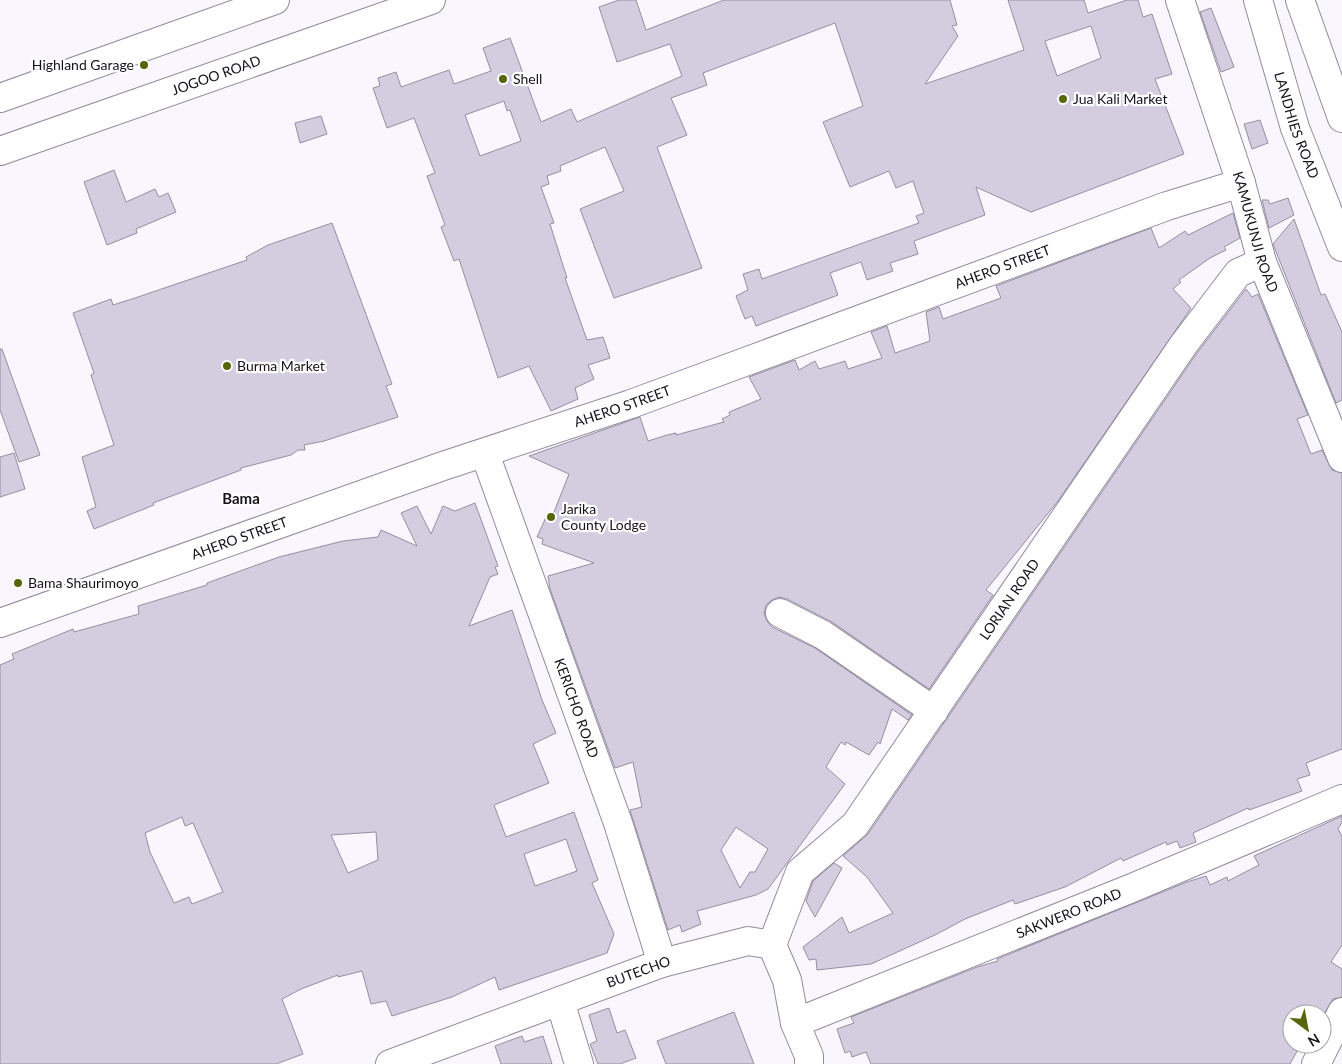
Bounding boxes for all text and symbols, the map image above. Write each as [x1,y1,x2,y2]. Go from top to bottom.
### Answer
street label: JOGOO ROAD [169,51,263,98]
place label: Highland Garage [32,56,134,73]
marker: Highland Garage [138,59,150,71]
place label: Shell [513,70,542,87]
street label: LANDHIES ROAD [1271,70,1323,181]
marker: Shell [497,73,509,85]
place label: Jua Kali Market [1073,90,1167,107]
marker: Jua Kali Market [1057,93,1069,105]
street label: KAMUKUNJI ROAD [1230,169,1282,295]
street label: AHERO STREET [952,241,1053,292]
place label: Burma Market [237,357,325,374]
marker: Burma Market [221,360,233,372]
street label: AHERO STREET [572,381,673,430]
district label: Bama [222,489,260,507]
place label: Jarika County Lodge [561,500,646,533]
marker: Jarika County Lodge [545,511,557,523]
street label: AHERO STREET [189,513,290,563]
street label: LORIAN ROAD [975,555,1043,643]
place label: Bama Shaurimoyo [28,574,139,591]
marker: Bama Shaurimoyo [12,577,24,589]
street label: KERICHO ROAD [551,656,603,760]
street label: SAKWERO ROAD [1013,884,1124,942]
street label: BUTECHO [604,952,672,991]
north arrow [1282,1004,1332,1054]
text: N [1305,1030,1323,1051]

